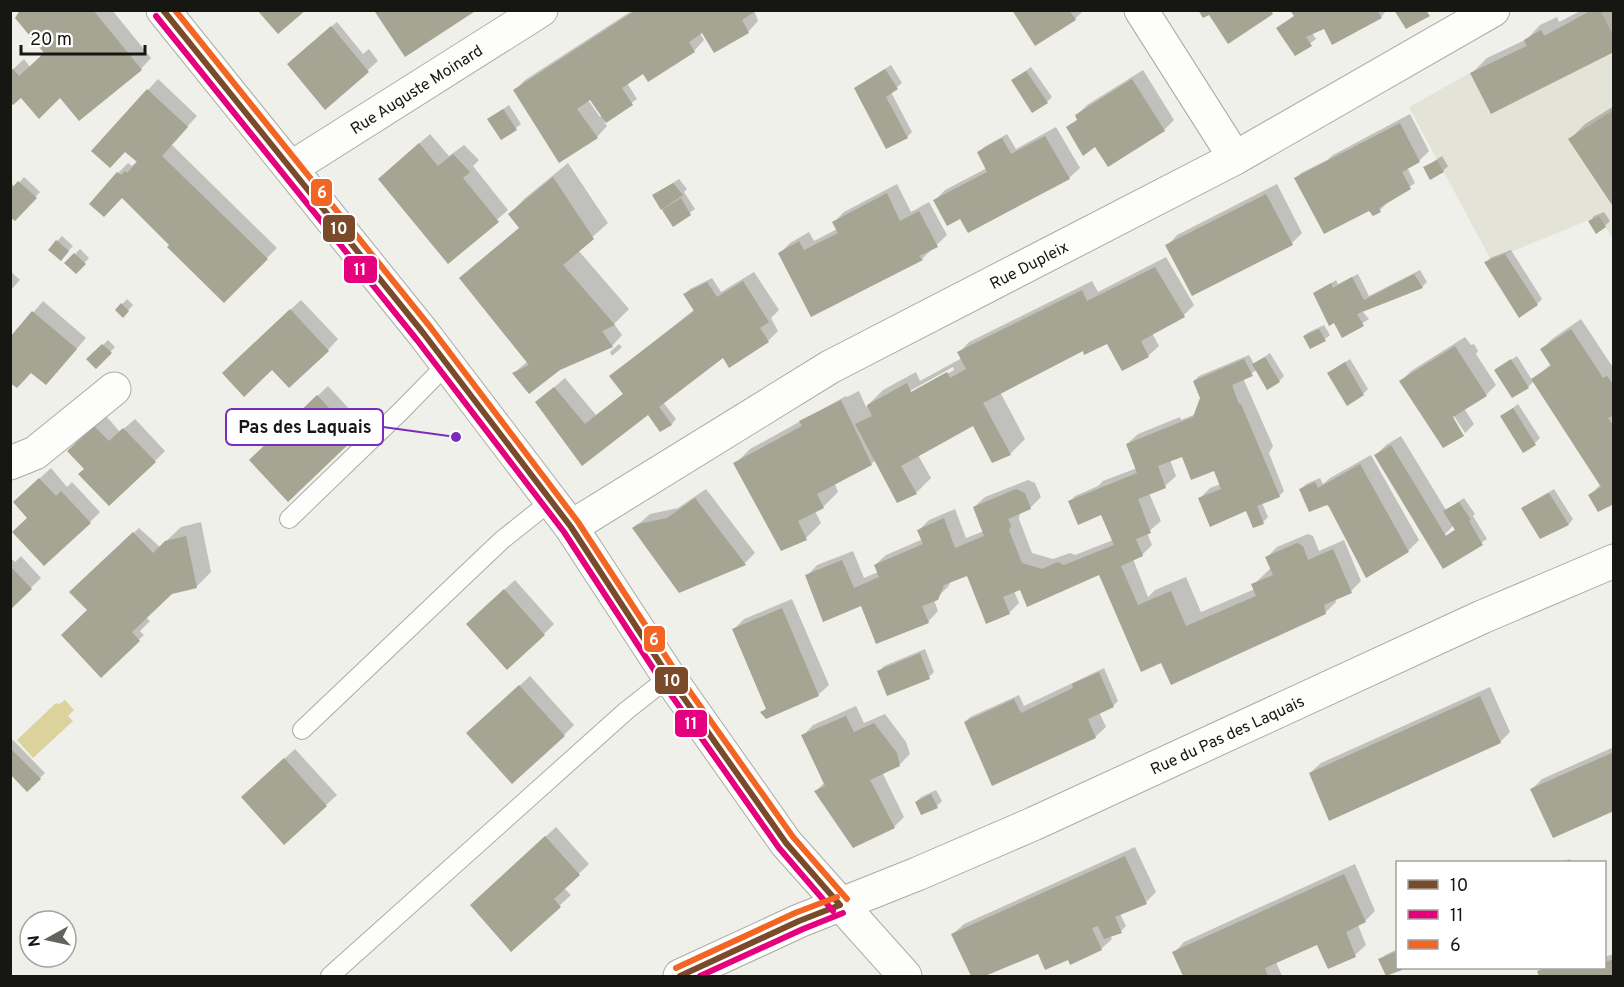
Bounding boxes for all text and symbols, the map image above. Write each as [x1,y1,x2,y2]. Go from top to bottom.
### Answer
scale bar [21,18,146,56]
text: 20 m [30,29,72,52]
street label: Rue Auguste Moinard [347,41,487,140]
line badge: 6 [310,178,333,207]
text: 6 [317,184,327,204]
line badge: 10 [322,214,356,243]
text: 10 [331,220,347,240]
street label: Rue Dupleix [987,238,1072,295]
line badge: 11 [343,255,378,284]
text: 11 [354,261,366,281]
callout: Pas des Laquais [226,409,383,445]
text: Pas des Laquais [238,417,372,440]
line badge: 6 [643,625,666,653]
text: 6 [649,631,659,651]
line badge: 10 [654,666,689,695]
text: 10 [664,672,680,692]
street label: Rue du Pas des Laquais [1148,692,1308,781]
line badge: 11 [674,709,708,738]
text: 11 [685,715,697,735]
legend [1396,861,1606,969]
text: 10 [1450,875,1468,898]
text: 11 [1450,905,1463,928]
north arrow [18,909,78,969]
text: N [24,934,46,948]
text: 6 [1450,935,1461,958]

